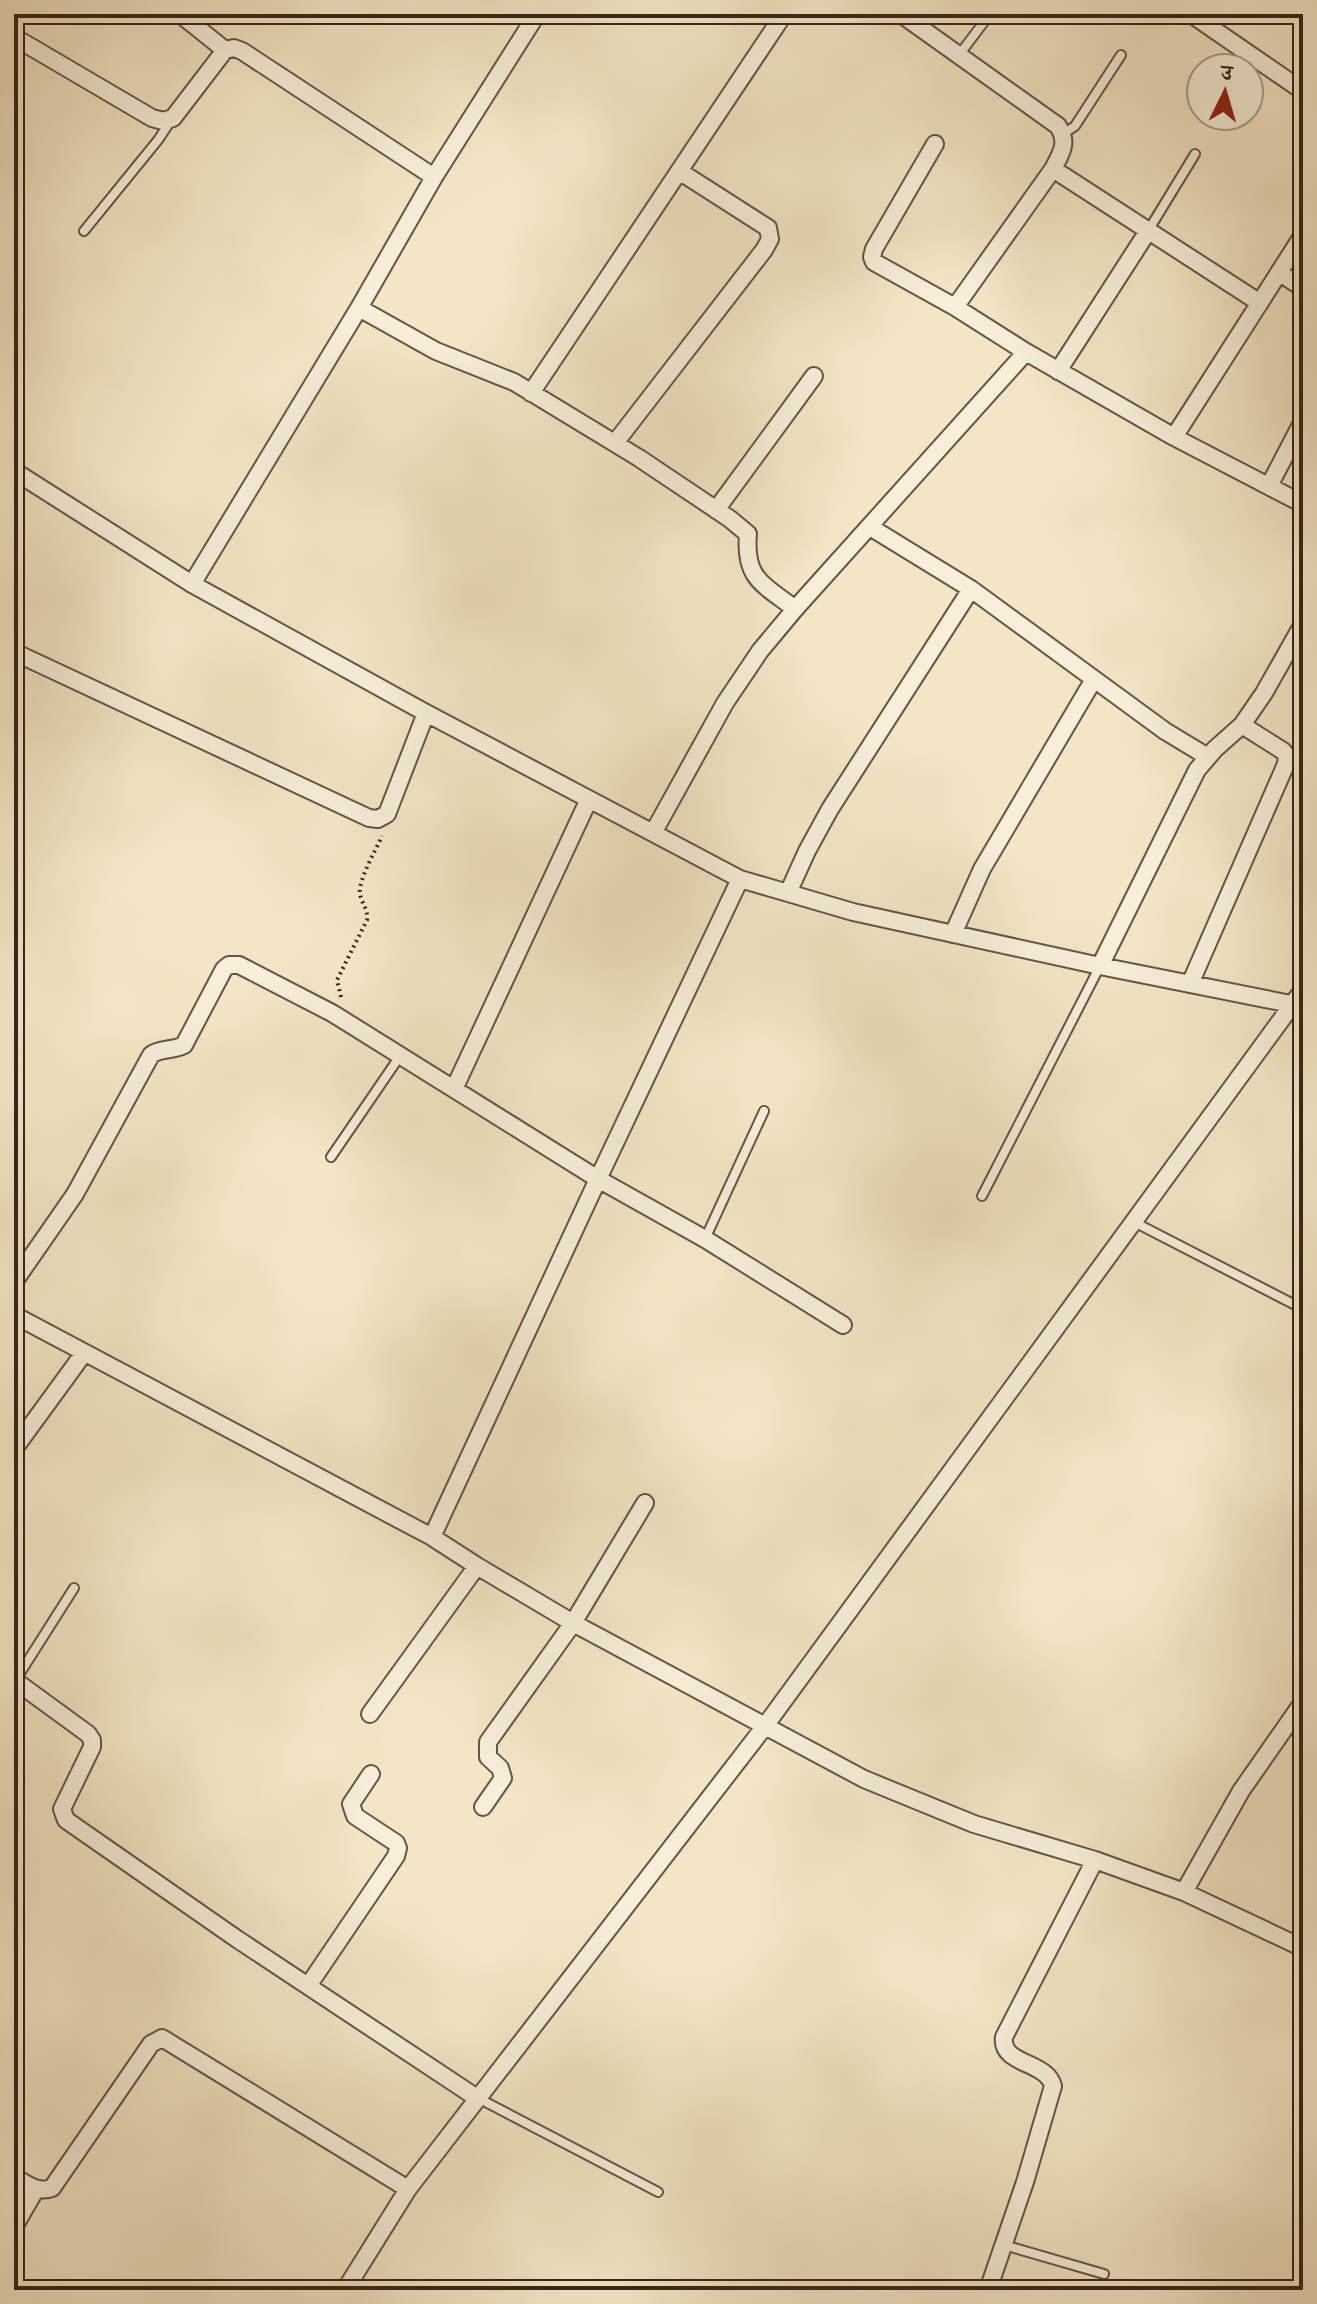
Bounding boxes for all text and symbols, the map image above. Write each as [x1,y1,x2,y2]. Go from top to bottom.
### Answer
north arrow [1185,52,1265,132]
text: उ [1218,58,1235,92]

